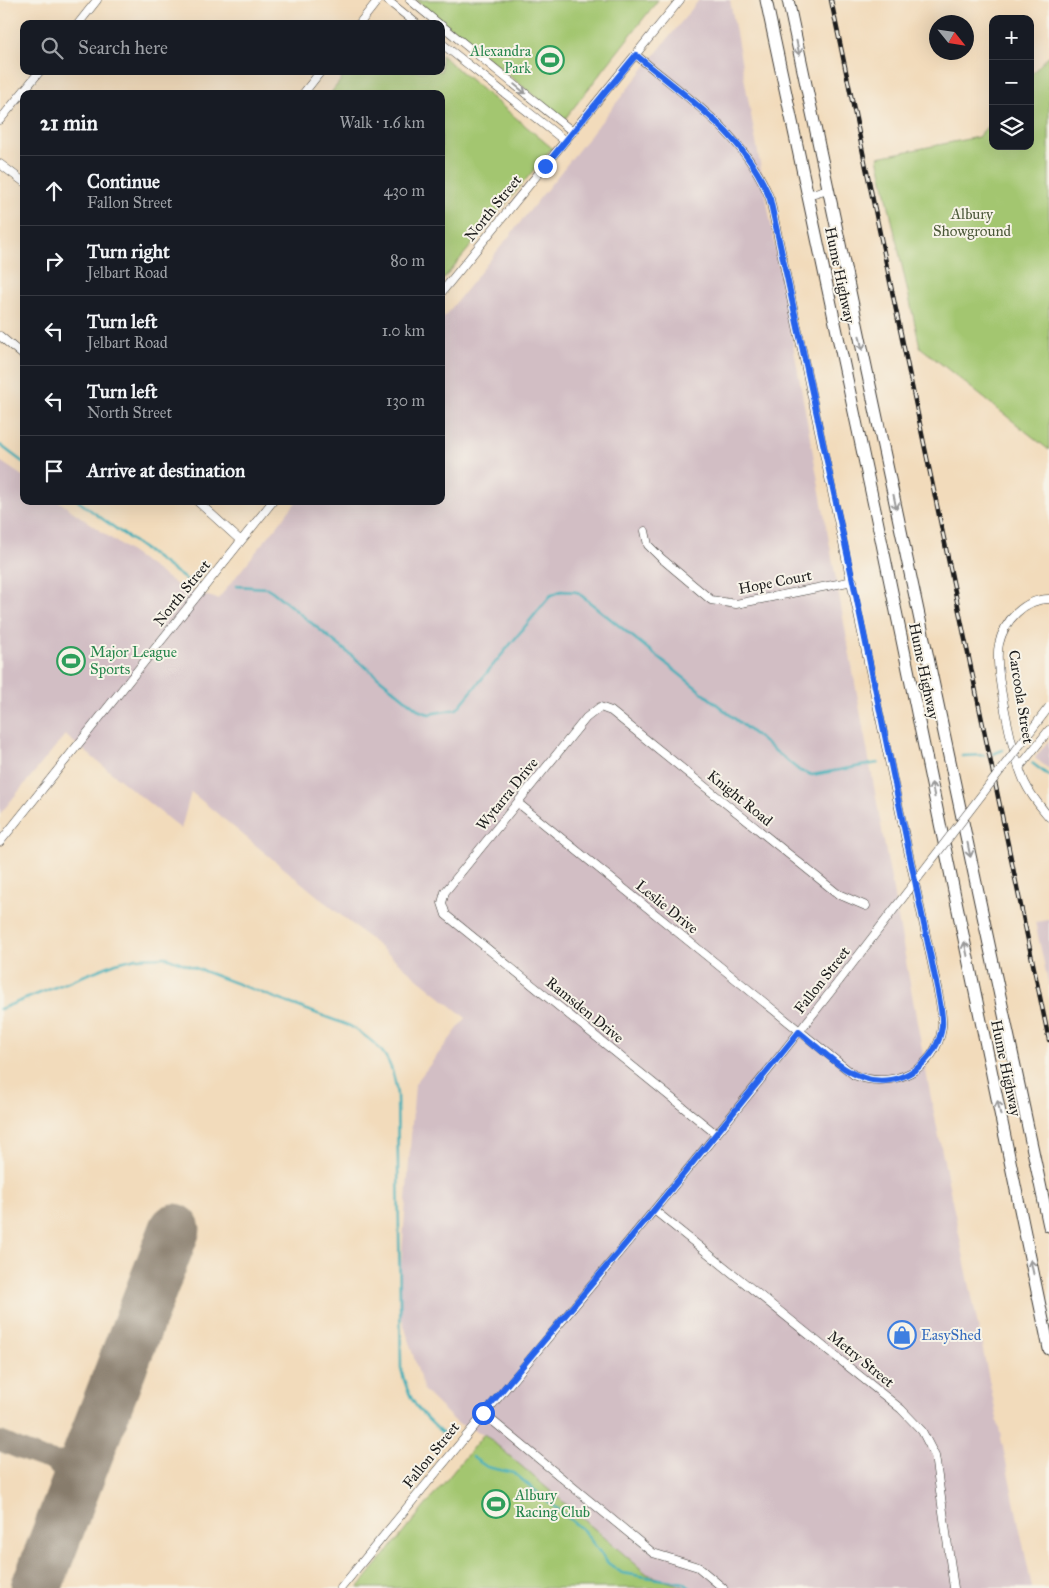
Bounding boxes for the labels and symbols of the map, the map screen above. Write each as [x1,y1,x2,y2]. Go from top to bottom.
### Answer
north arrow [929,15,974,60]
one-way arrow [794,39,803,55]
place label: Alexandra Park [469,42,532,77]
sports icon: Alexandra Park [535,45,565,75]
one-way arrow [513,84,526,95]
route end [534,155,557,178]
street label: North Street [461,171,526,245]
park label: Albury Showground [933,205,1012,240]
street label: Hume Highway [821,225,859,326]
one-way arrow [857,335,866,351]
one-way arrow [891,494,900,510]
street label: North Street [150,556,215,630]
street label: Hope Court [737,566,814,598]
street label: Hume Highway [905,621,943,722]
place label: Major League Sports [90,643,177,678]
sports icon: Major League Sports [56,646,86,676]
street label: Carcoola Street [1005,649,1037,746]
street label: Wytarra Drive [472,754,542,834]
street label: Knight Road [704,766,777,830]
one-way arrow [928,782,938,798]
one-way arrow [965,841,974,857]
street label: Leslie Drive [632,876,702,938]
one-way arrow [961,941,970,957]
street label: Fallon Street [790,942,854,1017]
street label: Ramsden Drive [543,973,627,1047]
street label: Hume Highway [987,1018,1025,1119]
one-way arrow [994,1101,1003,1117]
one-way arrow [1027,1260,1036,1276]
shop icon: EasyShed [887,1320,917,1350]
place label: EasyShed [921,1326,982,1344]
street label: Metry Street [824,1327,898,1392]
route start [472,1402,495,1425]
street label: Fallon Street [399,1418,464,1492]
place label: Albury Racing Club [514,1486,590,1521]
sports icon: Albury Racing Club [481,1489,511,1519]

